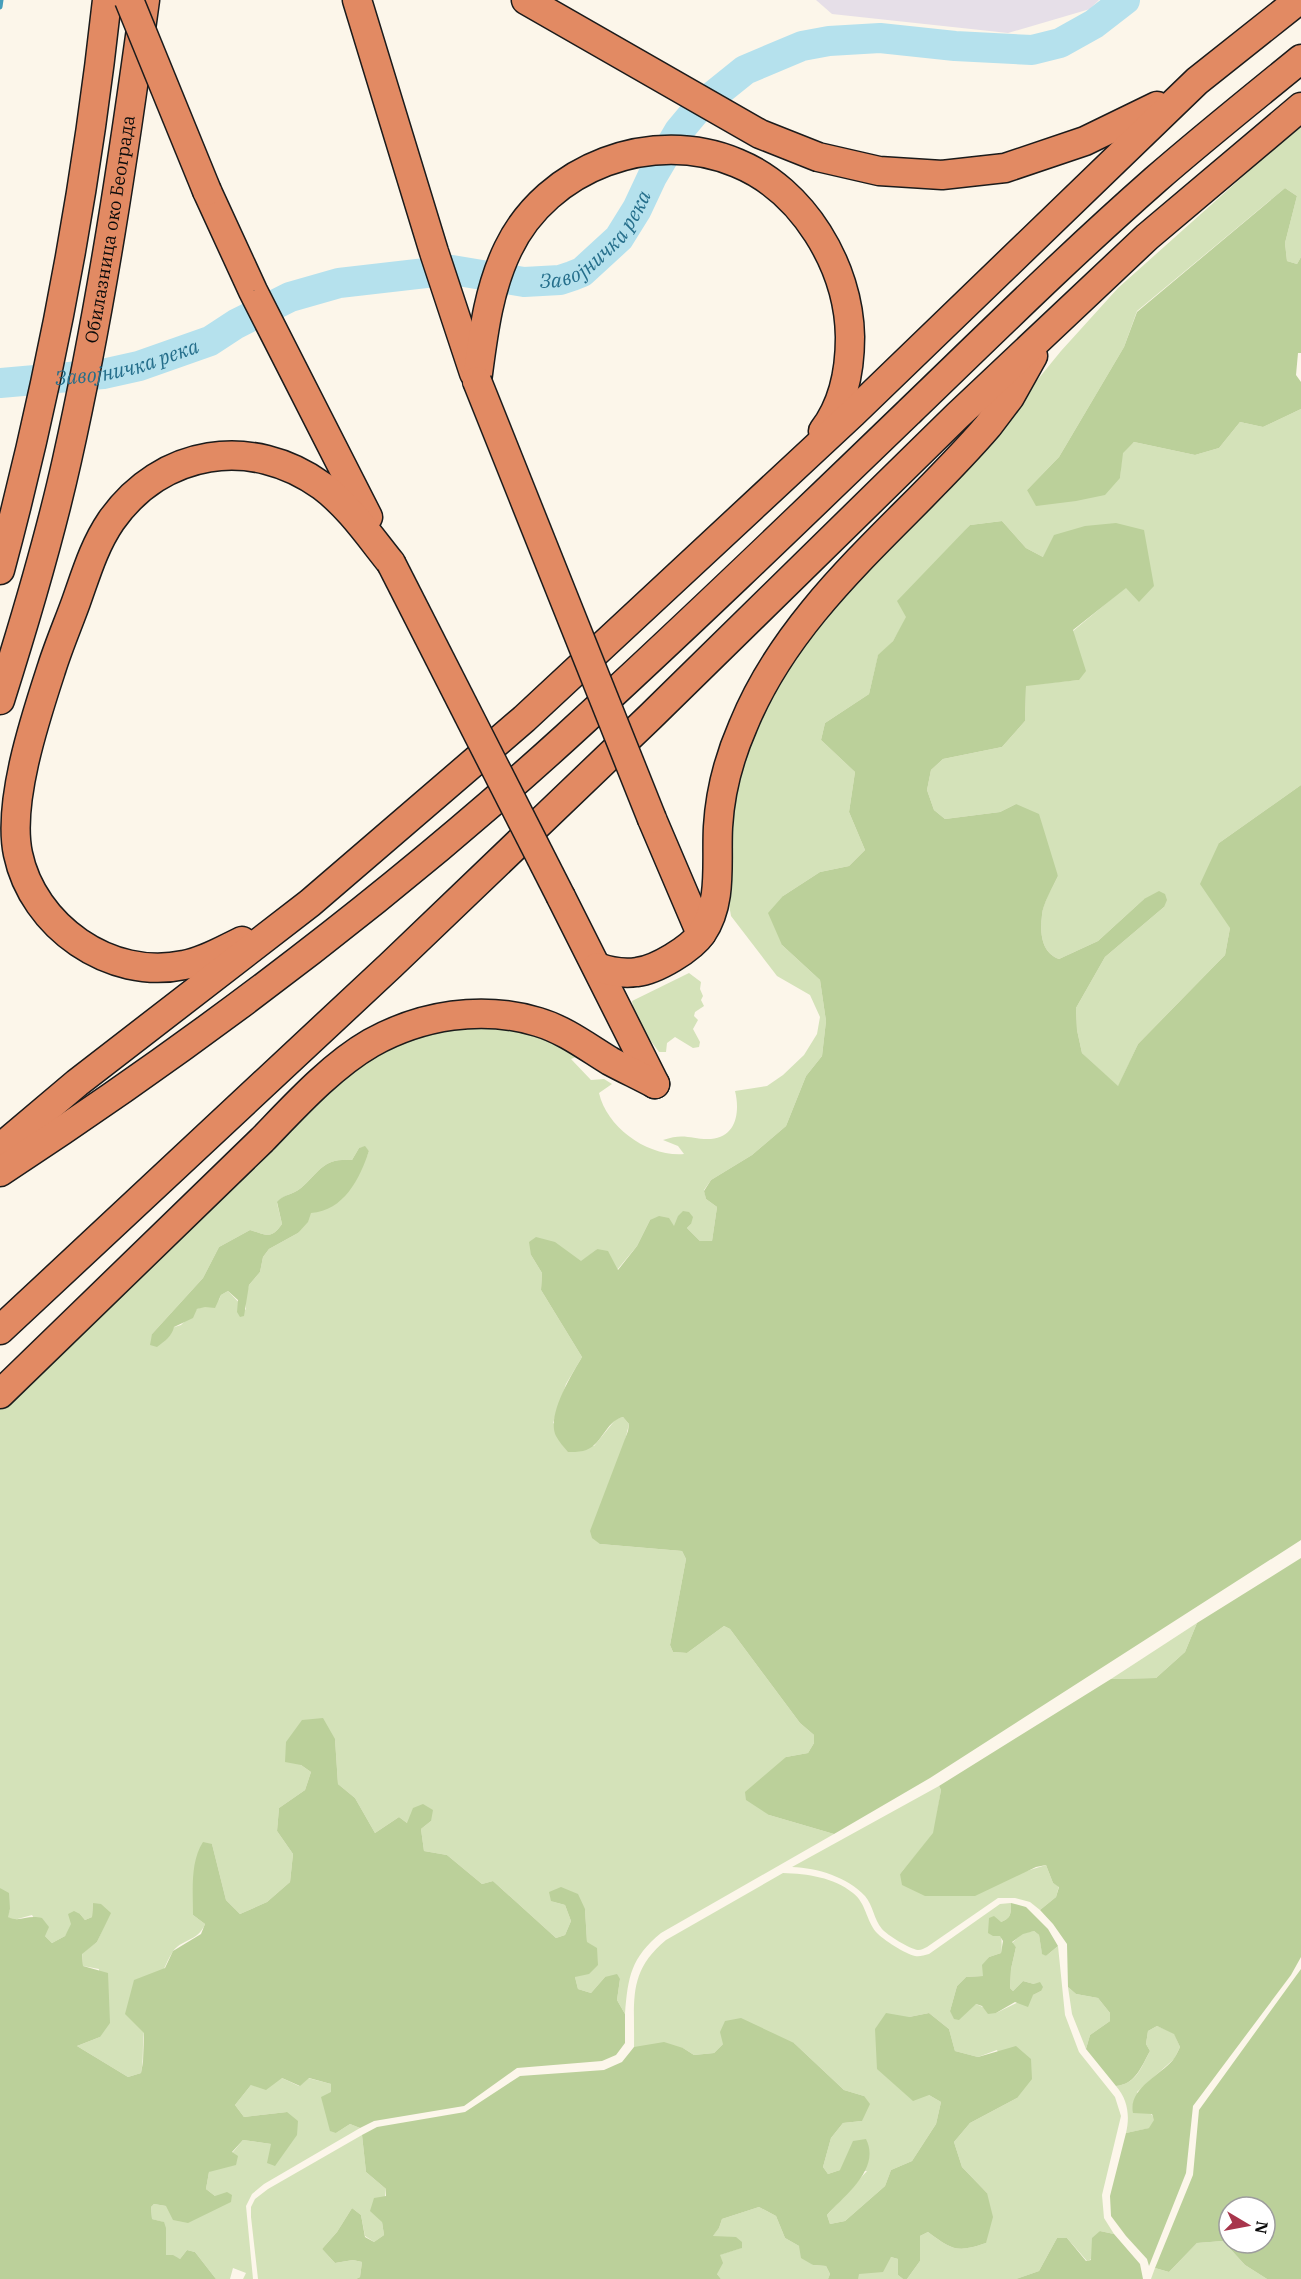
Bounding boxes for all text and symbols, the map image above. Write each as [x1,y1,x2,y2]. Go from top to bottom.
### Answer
street label: Обилазница око Београда [79,114,140,345]
water label: Завојничка река [539,186,657,294]
water label: Завојничка река [54,332,202,391]
north arrow [1217,2195,1277,2255]
text: N [1251,2220,1273,2236]

